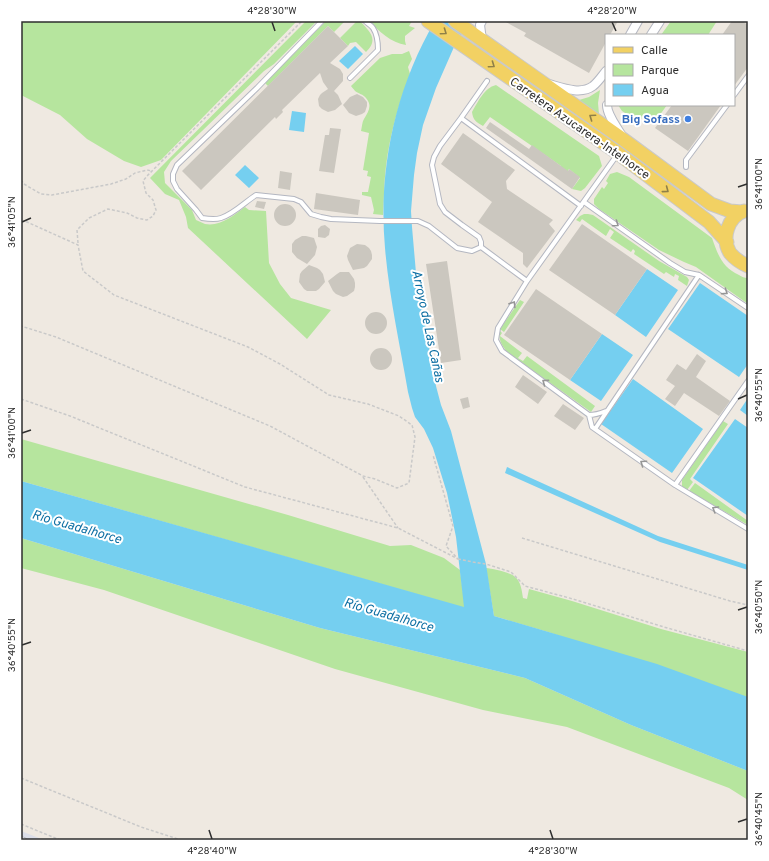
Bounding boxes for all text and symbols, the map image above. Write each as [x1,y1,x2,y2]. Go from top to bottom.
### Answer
text: 4°28'30"W [247,5,297,18]
text: 4°28'20"W [587,5,637,18]
one-way arrow [440,27,447,34]
legend [605,34,735,106]
text: Calle [641,43,668,59]
one-way arrow [487,60,494,67]
text: Parque [641,63,679,79]
street label: Carretera Azucarera-Intelhorce [506,74,653,183]
text: Agua [641,83,669,99]
place label: Big Sofass [622,112,680,128]
one-way arrow [589,114,596,122]
marker: Big Sofass [683,114,693,124]
text: 36°41'00"N [753,158,766,210]
one-way arrow [661,185,668,192]
text: 36°41'05"N [6,196,19,248]
one-way arrow [611,219,618,226]
water label: Arroyo de Las Cañas [407,269,447,384]
one-way arrow [721,288,728,295]
one-way arrow [508,302,515,309]
text: 36°40'55"N [753,368,766,422]
one-way arrow [542,380,549,387]
text: 36°41'00"N [6,407,19,459]
one-way arrow [640,461,647,468]
one-way arrow [712,507,719,514]
water label: Río Guadalhorce [30,508,123,548]
text: 36°40'50"N [753,580,766,634]
water label: Río Guadalhorce [342,596,435,636]
text: 36°40'55"N [6,618,19,672]
text: 36°40'45"N [753,792,766,846]
text: 4°28'40"W [187,845,237,858]
text: 4°28'30"W [528,845,578,858]

